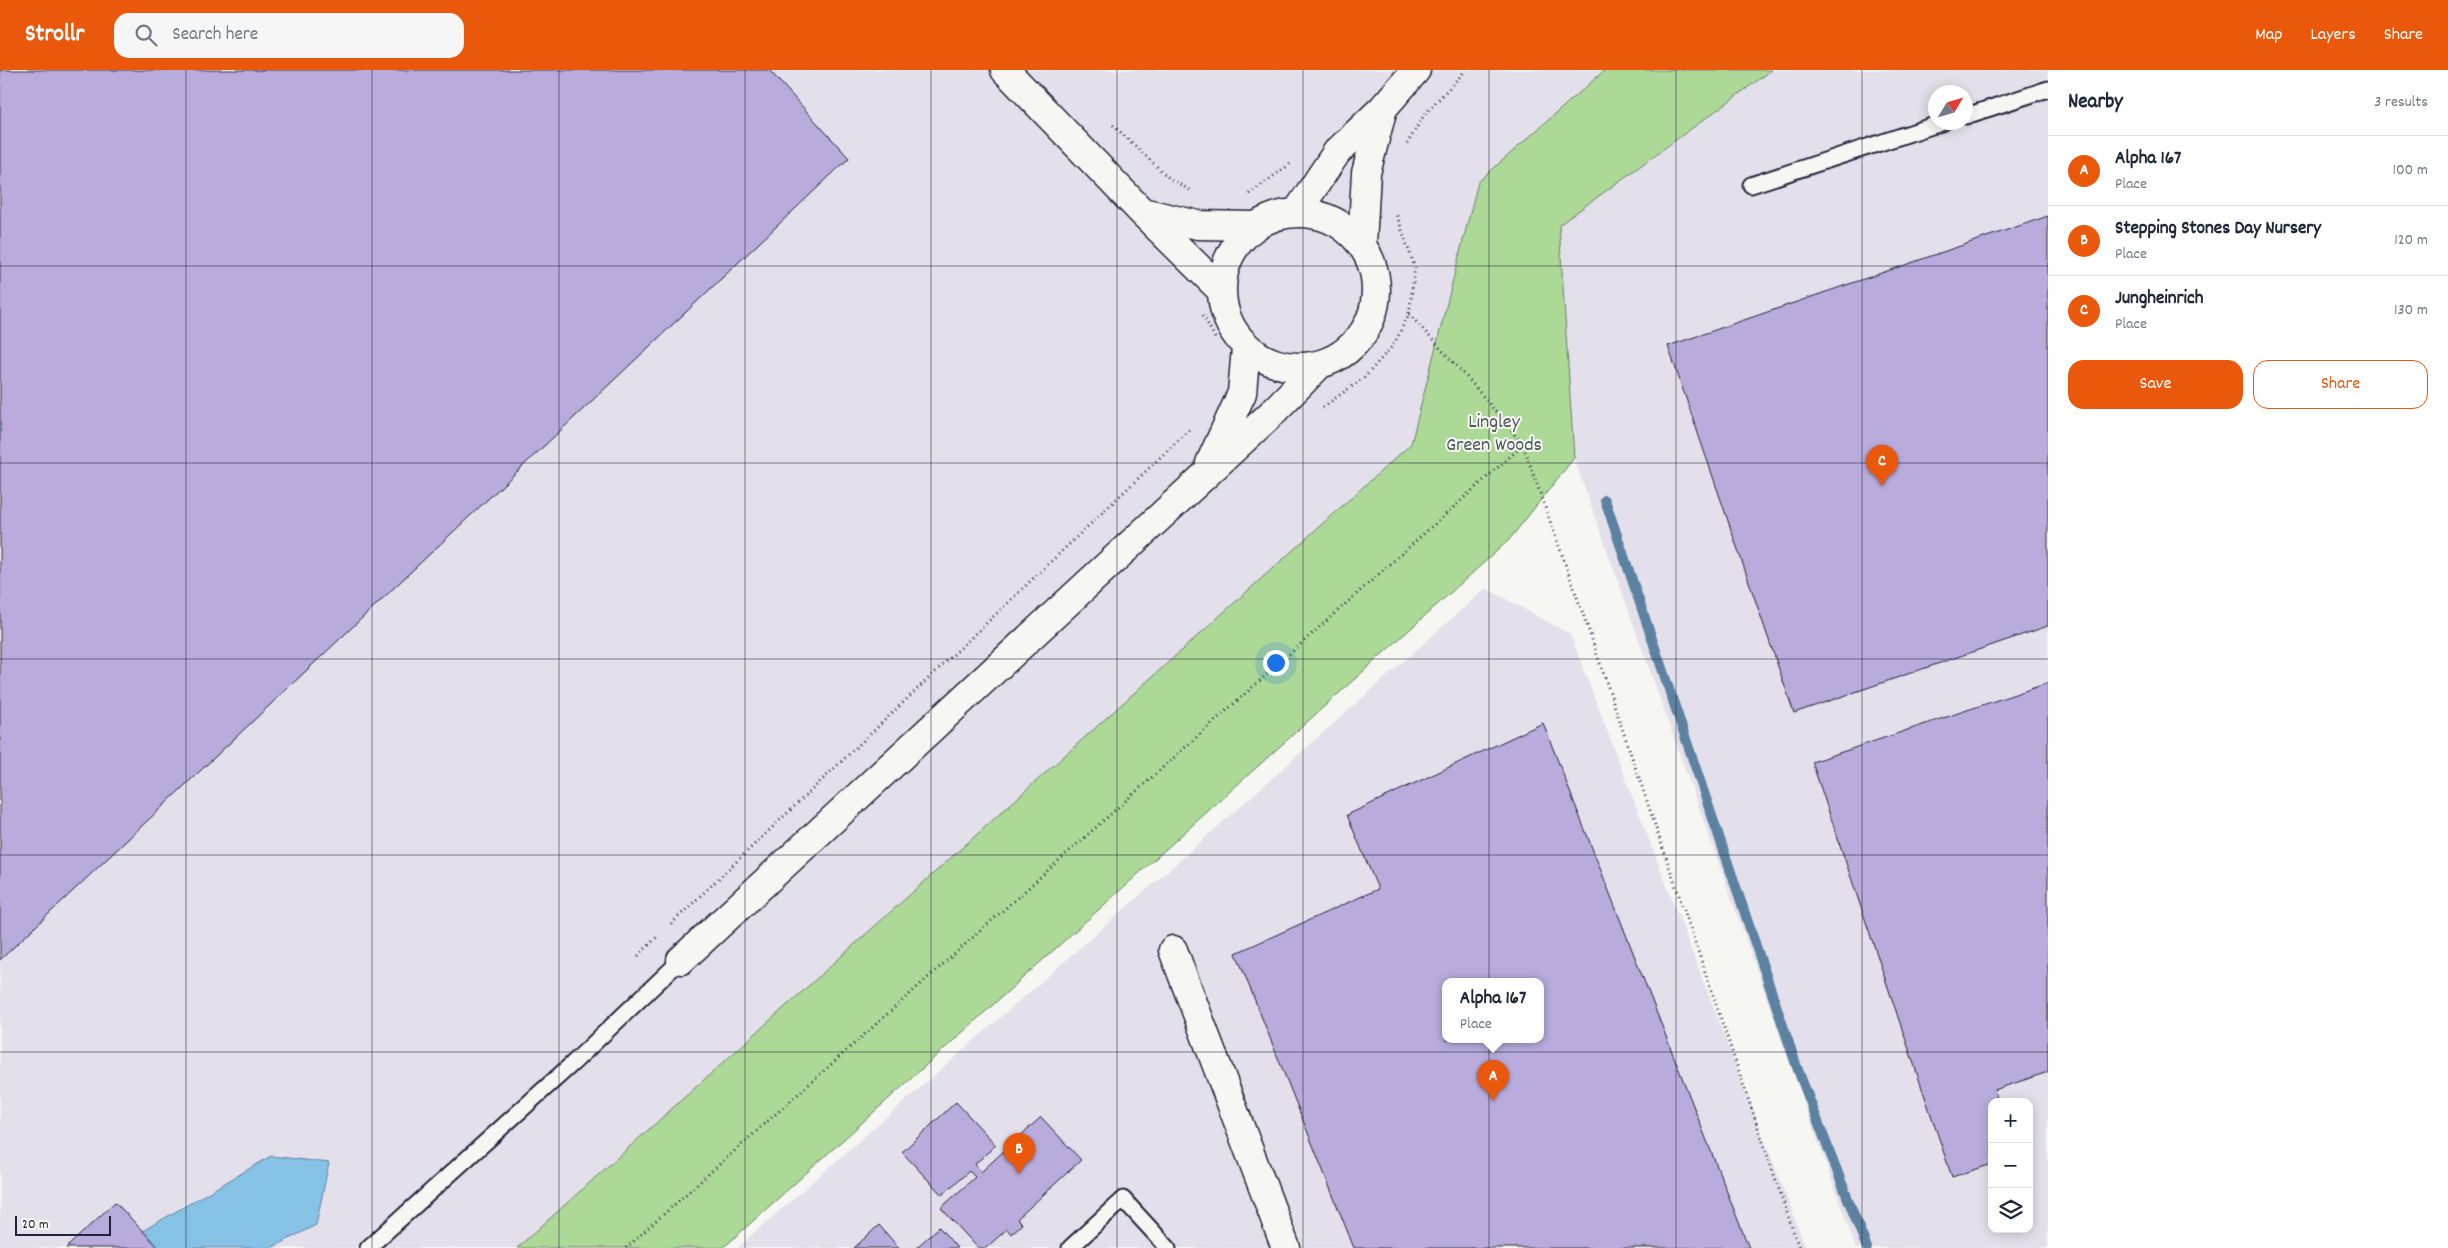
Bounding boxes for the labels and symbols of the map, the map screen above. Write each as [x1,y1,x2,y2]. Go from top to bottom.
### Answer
north arrow [1928,85,1973,130]
park label: Lingley Green Woods [1446,409,1542,460]
pin: C [1866,445,1898,486]
your location [1263,650,1289,676]
pin: A [1477,1060,1509,1101]
pin: B [1003,1133,1035,1174]
scale bar [15,1213,111,1236]

